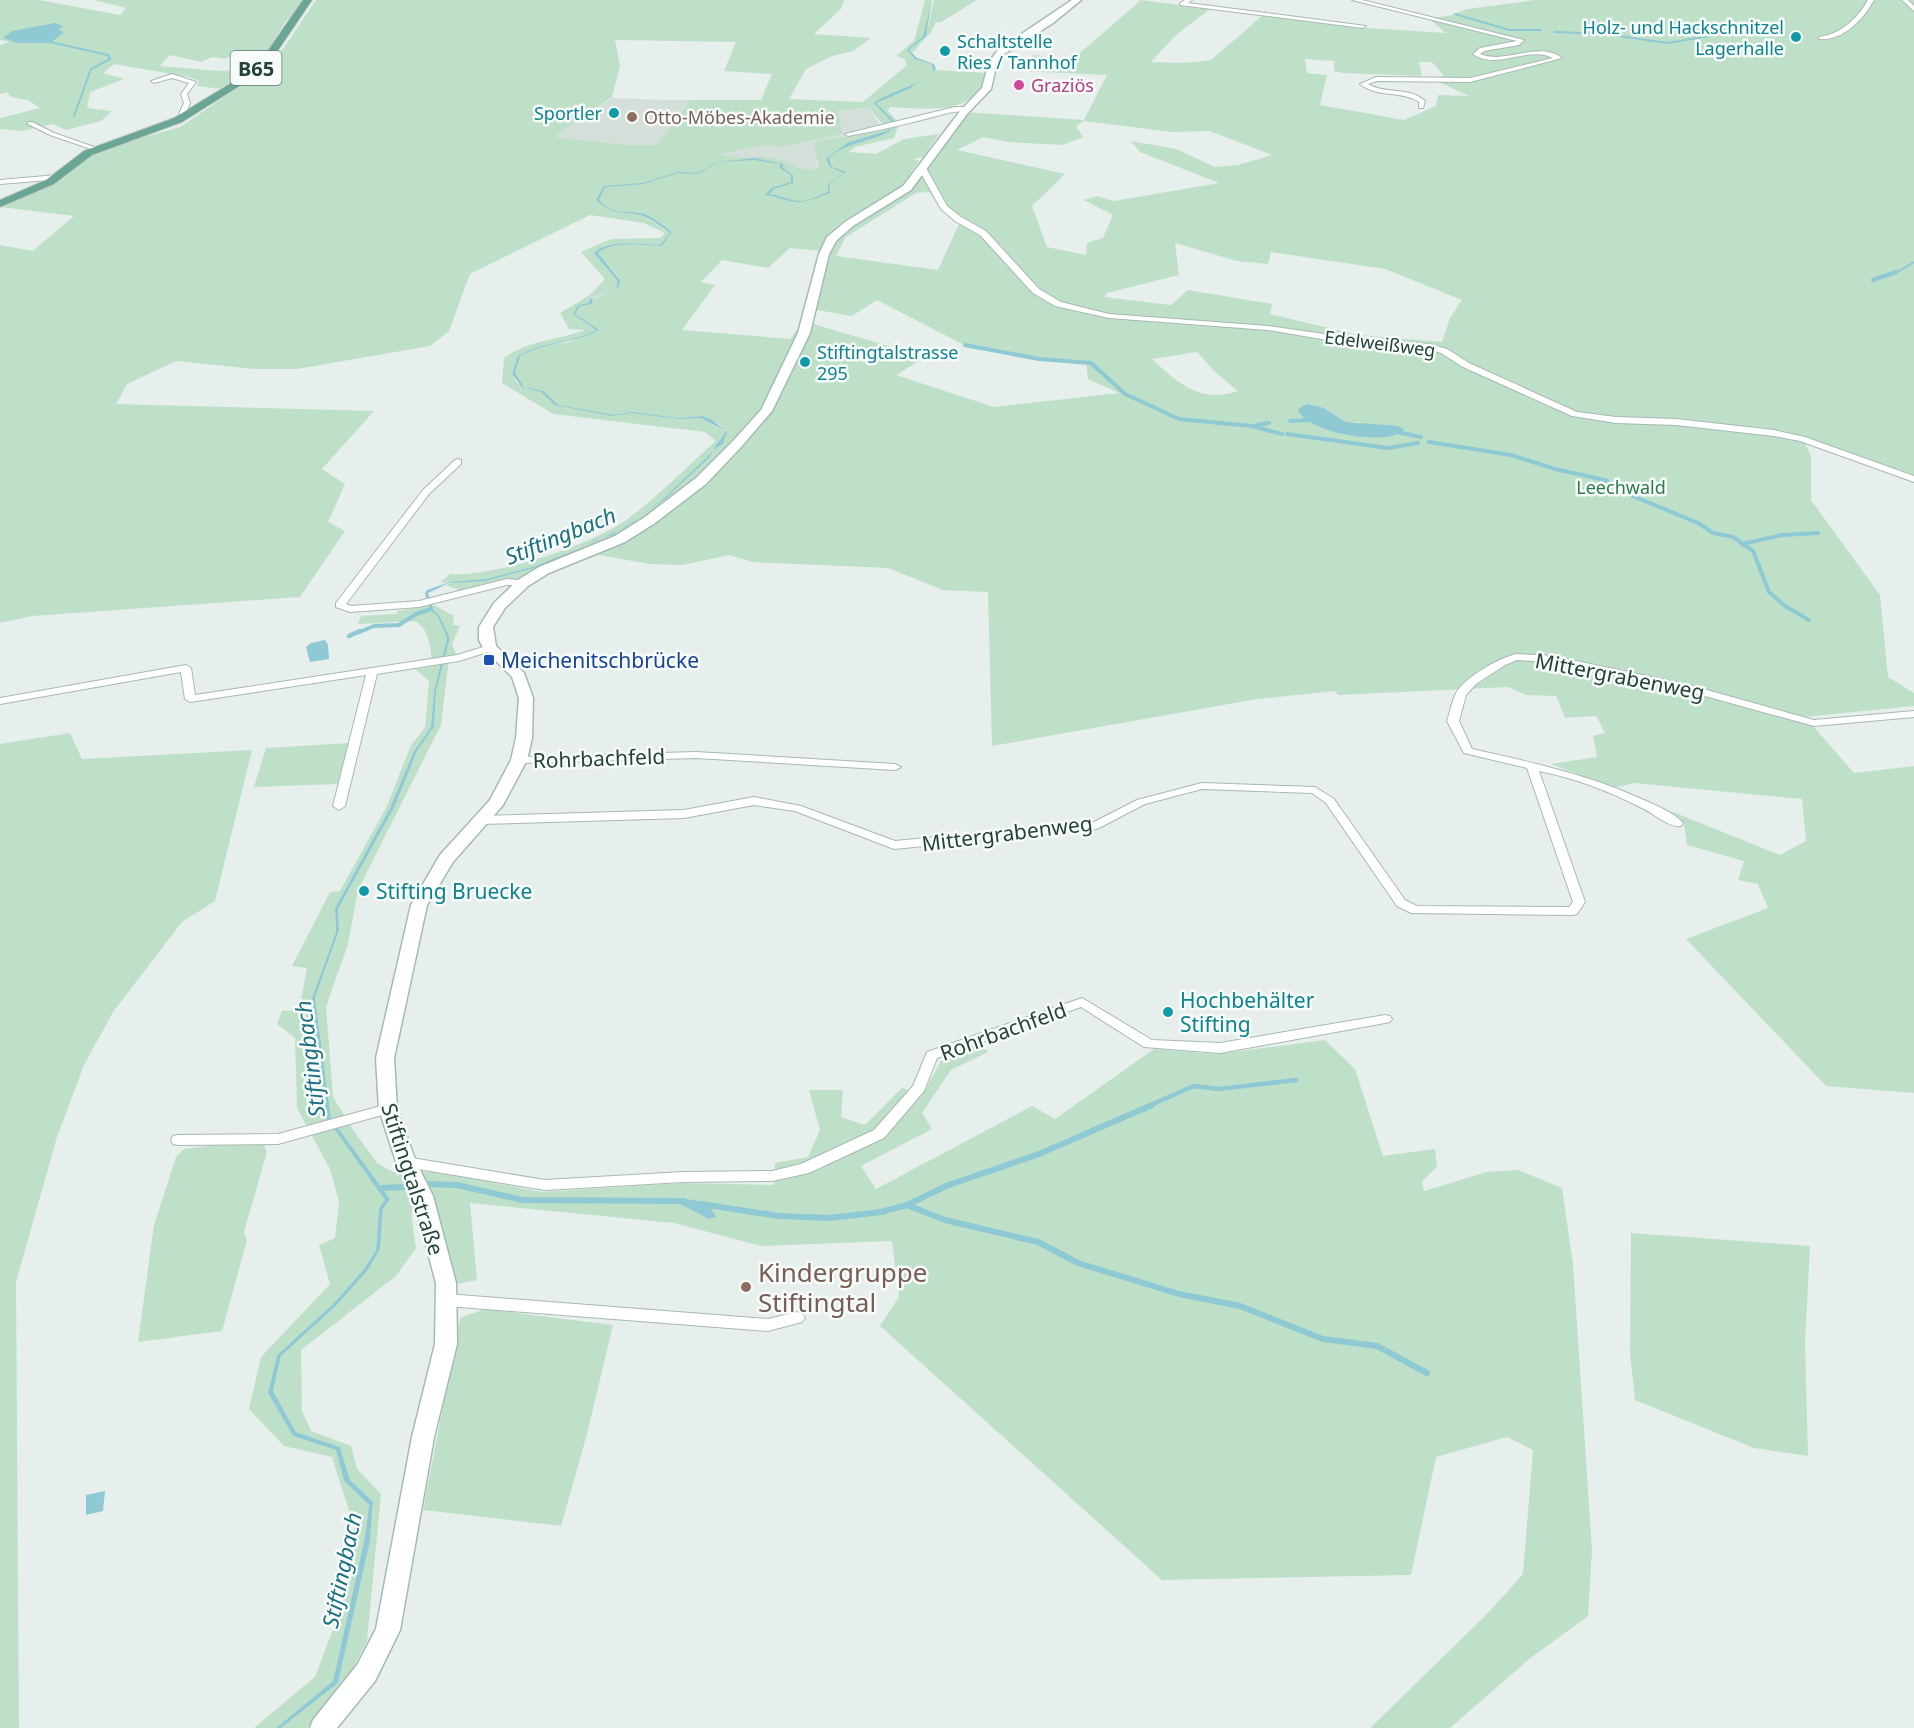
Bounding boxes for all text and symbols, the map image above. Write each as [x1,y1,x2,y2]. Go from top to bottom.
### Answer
place label: Holz- und Hackschnitzel Lagerhalle [1583,15,1784,60]
place label: Schaltstelle Ries / Tannhof [957,29,1078,74]
marker: Holz- und Hackschnitzel Lagerhalle [1789,30,1803,44]
marker: Schaltstelle Ries / Tannhof [938,44,952,58]
road number: B65 [230,51,282,85]
place label: Graziös [1031,73,1094,97]
marker: Graziös [1012,78,1026,92]
place label: Sportler [534,101,603,125]
place label: Otto-Möbes-Akademie [644,105,835,129]
marker: Sportler [607,106,621,120]
marker: Otto-Möbes-Akademie [625,110,639,124]
street label: Edelweißweg [1323,324,1437,362]
place label: Stiftingtalstrasse 295 [817,340,958,385]
marker: Stiftingtalstrasse 295 [798,355,812,369]
park label: Leechwald [1576,475,1666,499]
water label: Stiftingbach [500,499,620,571]
place label: Meichenitschbrücke [501,646,699,674]
street label: Mittergrabenweg [1533,646,1707,706]
marker: Meichenitschbrücke [482,653,496,667]
street label: Rohrbachfeld [532,742,666,774]
street label: Mittergrabenweg [920,809,1094,857]
place label: Stifting Bruecke [376,877,532,905]
marker: Stifting Bruecke [357,884,371,898]
place label: Hochbehälter Stifting [1180,986,1315,1038]
street label: Rohrbachfeld [936,995,1070,1067]
water label: Stiftingbach [287,999,331,1119]
marker: Hochbehälter Stifting [1161,1005,1175,1019]
street label: Stiftingtalstraße [375,1099,451,1259]
place label: Kindergruppe Stiftingtal [758,1254,927,1320]
marker: Kindergruppe Stiftingtal [739,1280,753,1294]
water label: Stiftingbach [314,1509,368,1631]

